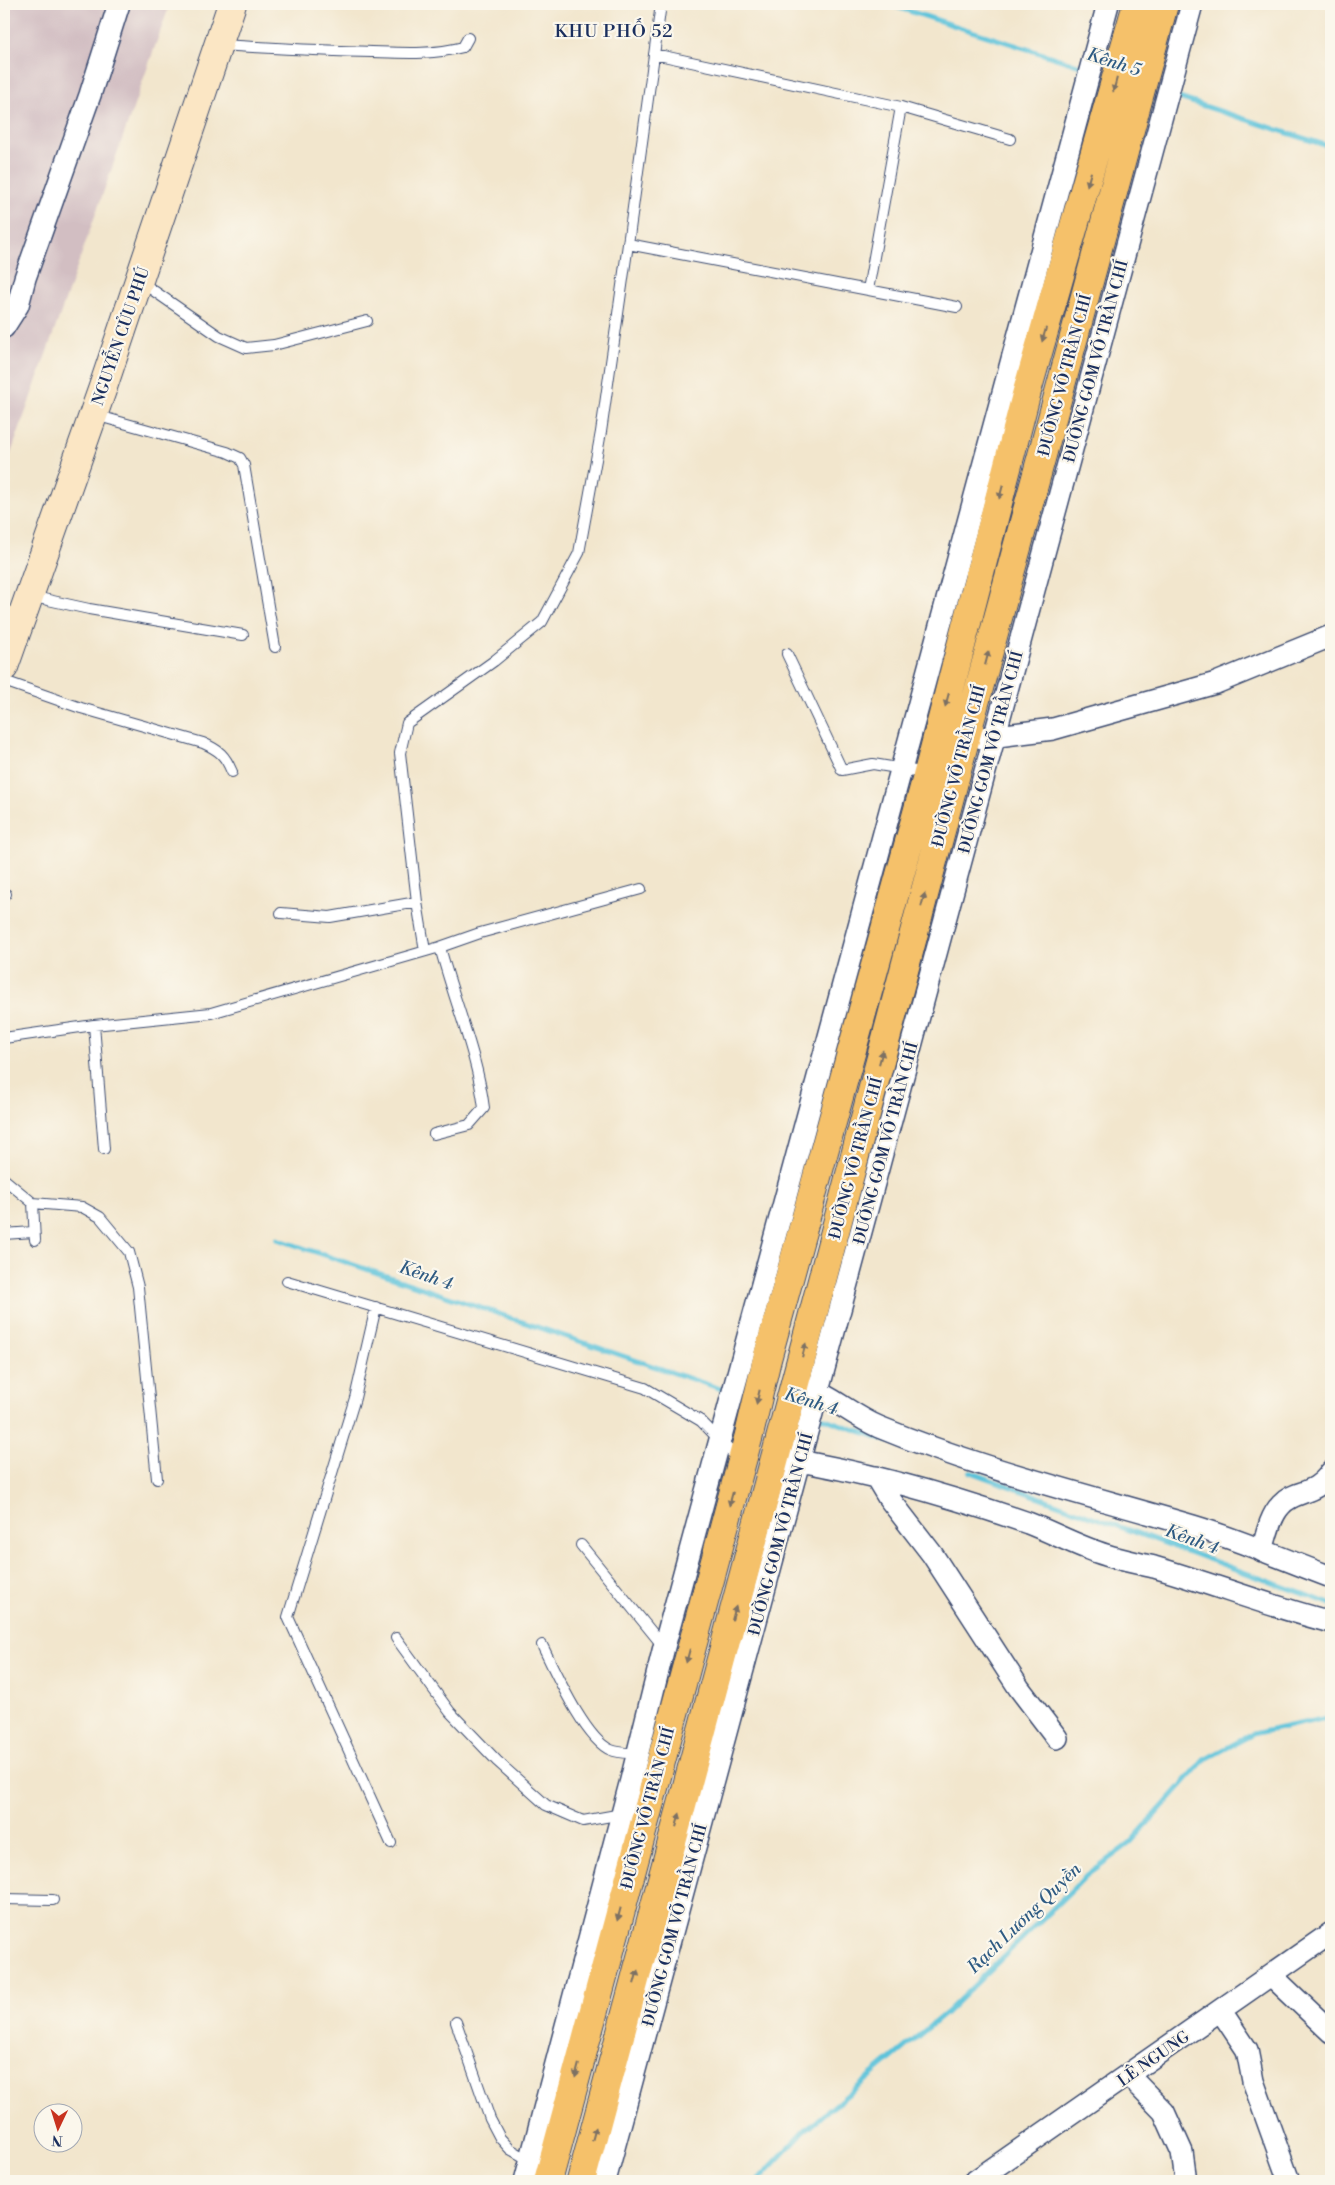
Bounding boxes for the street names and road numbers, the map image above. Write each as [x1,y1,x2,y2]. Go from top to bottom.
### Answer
street label: ĐƯỜNG GOM VÕ TRẦN CHÍ [1055,257,1133,465]
street label: NGUYỄN CỬU PHÚ [83,263,154,408]
street label: ĐƯỜNG VÕ TRẦN CHÍ [1030,291,1096,459]
street label: ĐƯỜNG GOM VÕ TRẦN CHÍ [950,648,1028,856]
street label: ĐƯỜNG VÕ TRẦN CHÍ [924,682,990,850]
street label: ĐƯỜNG GOM VÕ TRẦN CHÍ [845,1039,923,1247]
street label: ĐƯỜNG VÕ TRẦN CHÍ [821,1074,887,1242]
street label: ĐƯỜNG GOM VÕ TRẦN CHÍ [740,1430,818,1638]
street label: ĐƯỜNG VÕ TRẦN CHÍ [613,1724,679,1892]
street label: ĐƯỜNG GOM VÕ TRẦN CHÍ [634,1821,712,2029]
street label: LÊ NGUNG [1112,2025,1194,2091]

